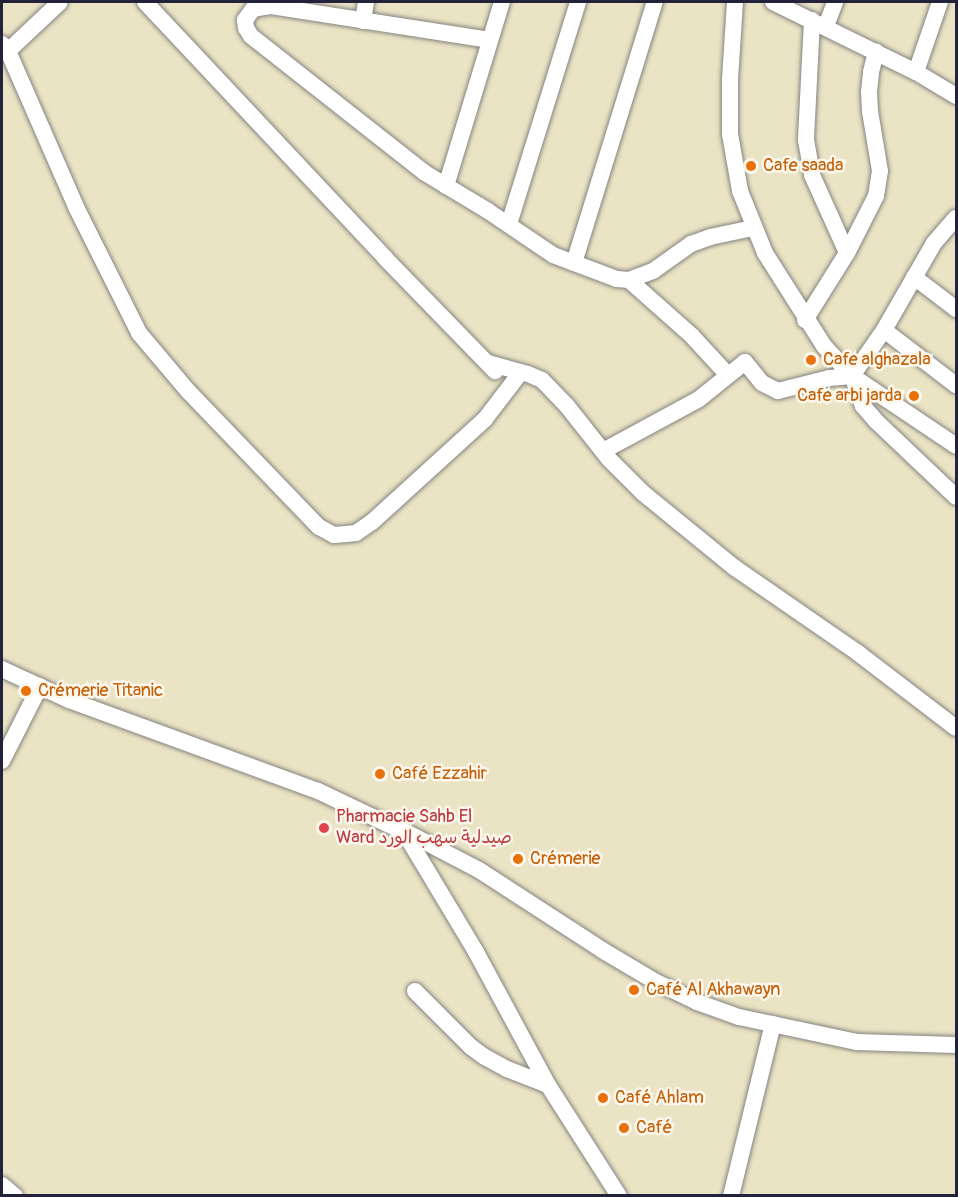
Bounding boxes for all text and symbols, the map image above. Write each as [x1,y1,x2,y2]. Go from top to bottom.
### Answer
place label: Cafe saada [763,155,843,177]
marker: Cafe saada [744,159,758,173]
place label: Cafe alghazala [823,349,931,371]
marker: Cafe alghazala [804,353,818,367]
place label: Cafe arbi jarda [797,385,902,407]
marker: Cafe arbi jarda [907,389,921,403]
place label: Crémerie Titanic [38,680,163,702]
marker: Crémerie Titanic [19,684,33,698]
place label: Café Ezzahir [392,763,487,785]
marker: Café Ezzahir [373,767,387,781]
place label: Pharmacie Sahb El Ward صيدلية سهب الورد [336,807,512,850]
marker: Pharmacie Sahb El Ward صيدلية سهب الورد [317,821,331,835]
place label: Crémerie [530,848,600,870]
marker: Crémerie [511,852,525,866]
place label: Café Al Akhawayn [646,979,781,1001]
marker: Café Al Akhawayn [627,983,641,997]
place label: Café Ahlam [615,1087,704,1109]
marker: Café Ahlam [596,1091,610,1105]
place label: Café [636,1117,672,1139]
marker: Café [617,1121,631,1135]

